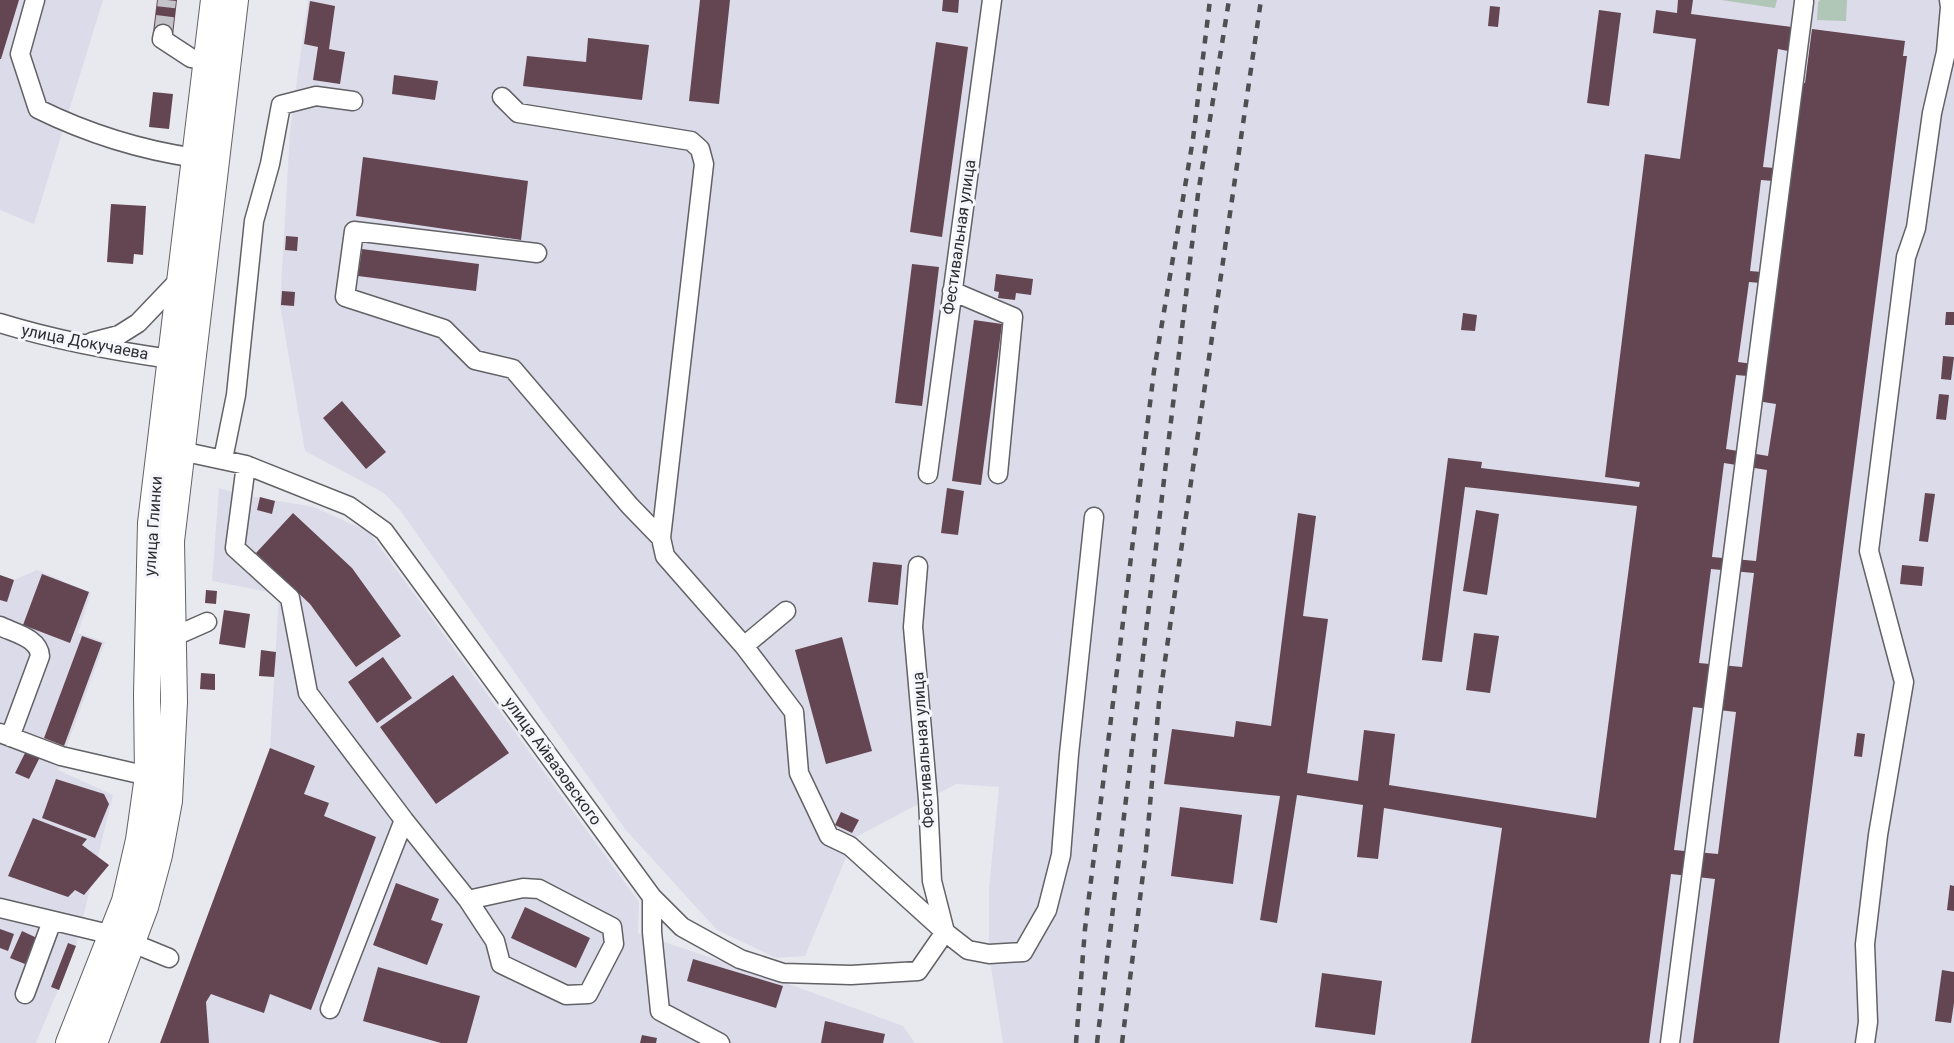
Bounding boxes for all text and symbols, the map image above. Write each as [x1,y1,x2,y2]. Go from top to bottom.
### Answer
street label: Фестивальная улица [939,158,979,316]
street label: улица Докучаева [20,320,150,364]
street label: улица Глинки [140,475,166,577]
street label: Фестивальная улица [908,671,938,829]
street label: улица Айвазовского [500,693,606,829]

